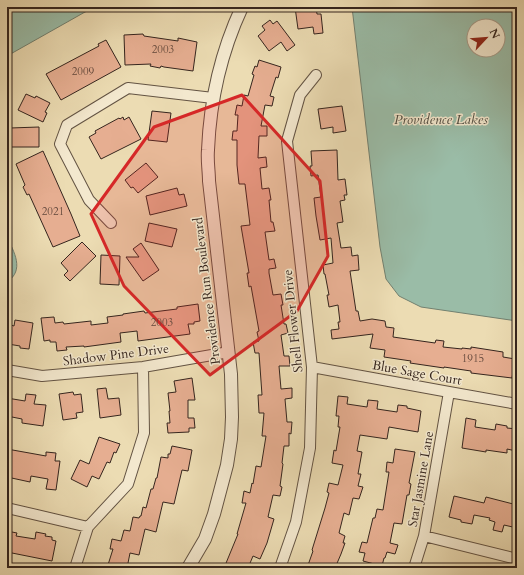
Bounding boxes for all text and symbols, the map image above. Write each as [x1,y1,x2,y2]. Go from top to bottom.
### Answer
north arrow [466,18,506,58]
text: N [486,26,504,42]
house number: 2003 [152,42,175,57]
house number: 2009 [72,64,95,79]
water label: Providence Lakes [394,110,488,129]
house number: 2021 [42,204,64,219]
street label: Providence Run Boulevard [189,216,225,366]
street label: Shell Flower Drive [279,269,307,373]
house number: 2003 [151,315,174,330]
street label: Shadow Pine Drive [62,340,170,370]
house number: 1915 [462,351,484,366]
street label: Blue Sage Court [371,356,463,390]
street label: Star Jasmine Lane [404,430,438,528]

